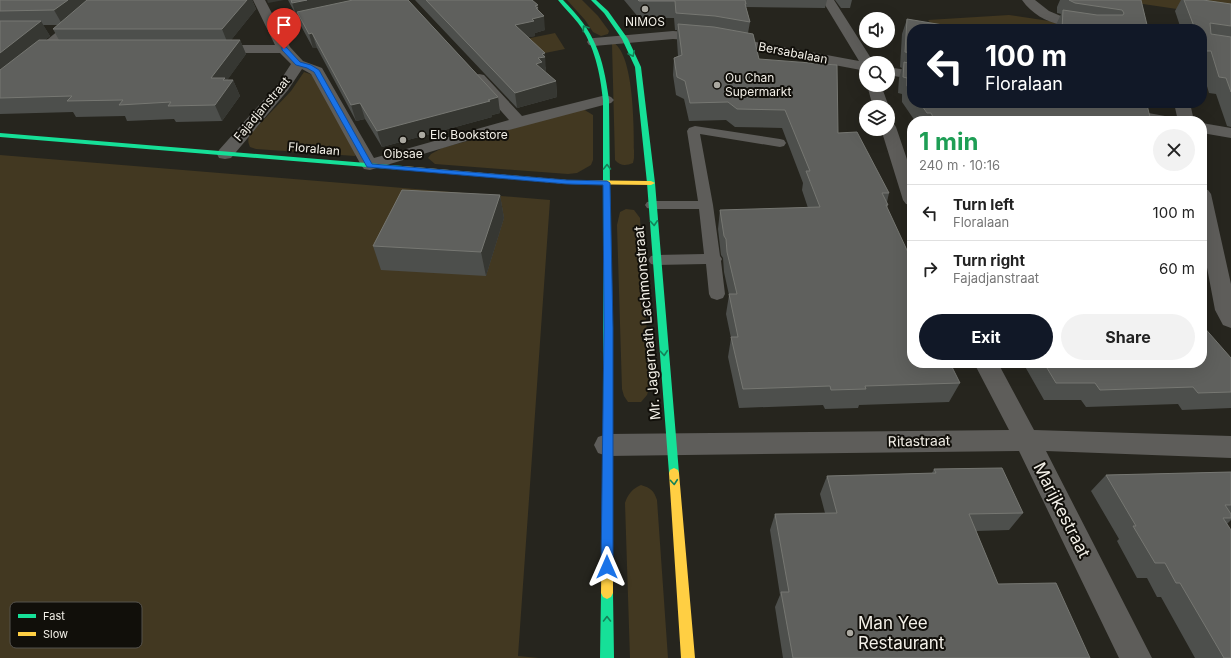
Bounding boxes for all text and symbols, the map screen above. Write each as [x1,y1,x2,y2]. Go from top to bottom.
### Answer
marker: NIMOS [640,4,650,14]
pin [267,8,301,49]
map controls [859,12,895,136]
button: sound [859,12,895,48]
icon: arrive [273,14,295,36]
place label: NIMOS [625,14,665,29]
one-way arrow [583,25,590,32]
street label: Bersabalaan [757,38,829,67]
text: 100 m [985,39,1067,73]
icon: left [919,40,971,92]
one-way arrow [627,49,635,57]
button: search [859,56,895,92]
place label: Ou Chan Supermarkt [725,70,791,99]
street label: Fajadjanstraat [230,73,293,144]
text: Floralaan [985,73,1063,94]
marker: Ou Chan Supermarkt [712,80,722,90]
button: layers [859,100,895,136]
place label: Elc Bookstore [430,127,508,142]
text: 1 min [919,127,978,156]
button: close [1153,129,1195,171]
marker: Elc Bookstore [417,130,427,140]
marker: Oibsae [398,135,408,145]
street label: Floralaan [288,139,341,158]
place label: Oibsae [383,146,423,161]
text: 240 m · 10:16 [919,157,1000,173]
one-way arrow [603,164,611,170]
text: Turn left [953,195,1014,214]
icon: left [919,202,941,224]
text: 100 m [1153,203,1195,222]
text: Floralaan [953,214,1009,230]
one-way arrow [649,220,658,226]
street label: Mr. Jagernath Lachmonstraat [630,225,663,421]
text: Turn right [953,251,1025,270]
icon: right [919,258,941,280]
text: 60 m [1159,259,1195,278]
text: Fajadjanstraat [953,270,1039,286]
button: Exit [919,314,1053,360]
button: Share [1061,314,1195,360]
one-way arrow [659,350,668,356]
street label: Ritastraat [888,431,951,450]
street label: Marijkestraat [1029,459,1095,561]
one-way arrow [670,479,679,485]
position arrow [586,546,628,588]
legend [10,602,142,648]
text: Fast [43,609,65,623]
place label: Man Yee Restaurant [858,613,945,653]
one-way arrow [603,616,611,622]
text: Slow [43,627,68,641]
marker: Man Yee Restaurant [845,628,855,638]

